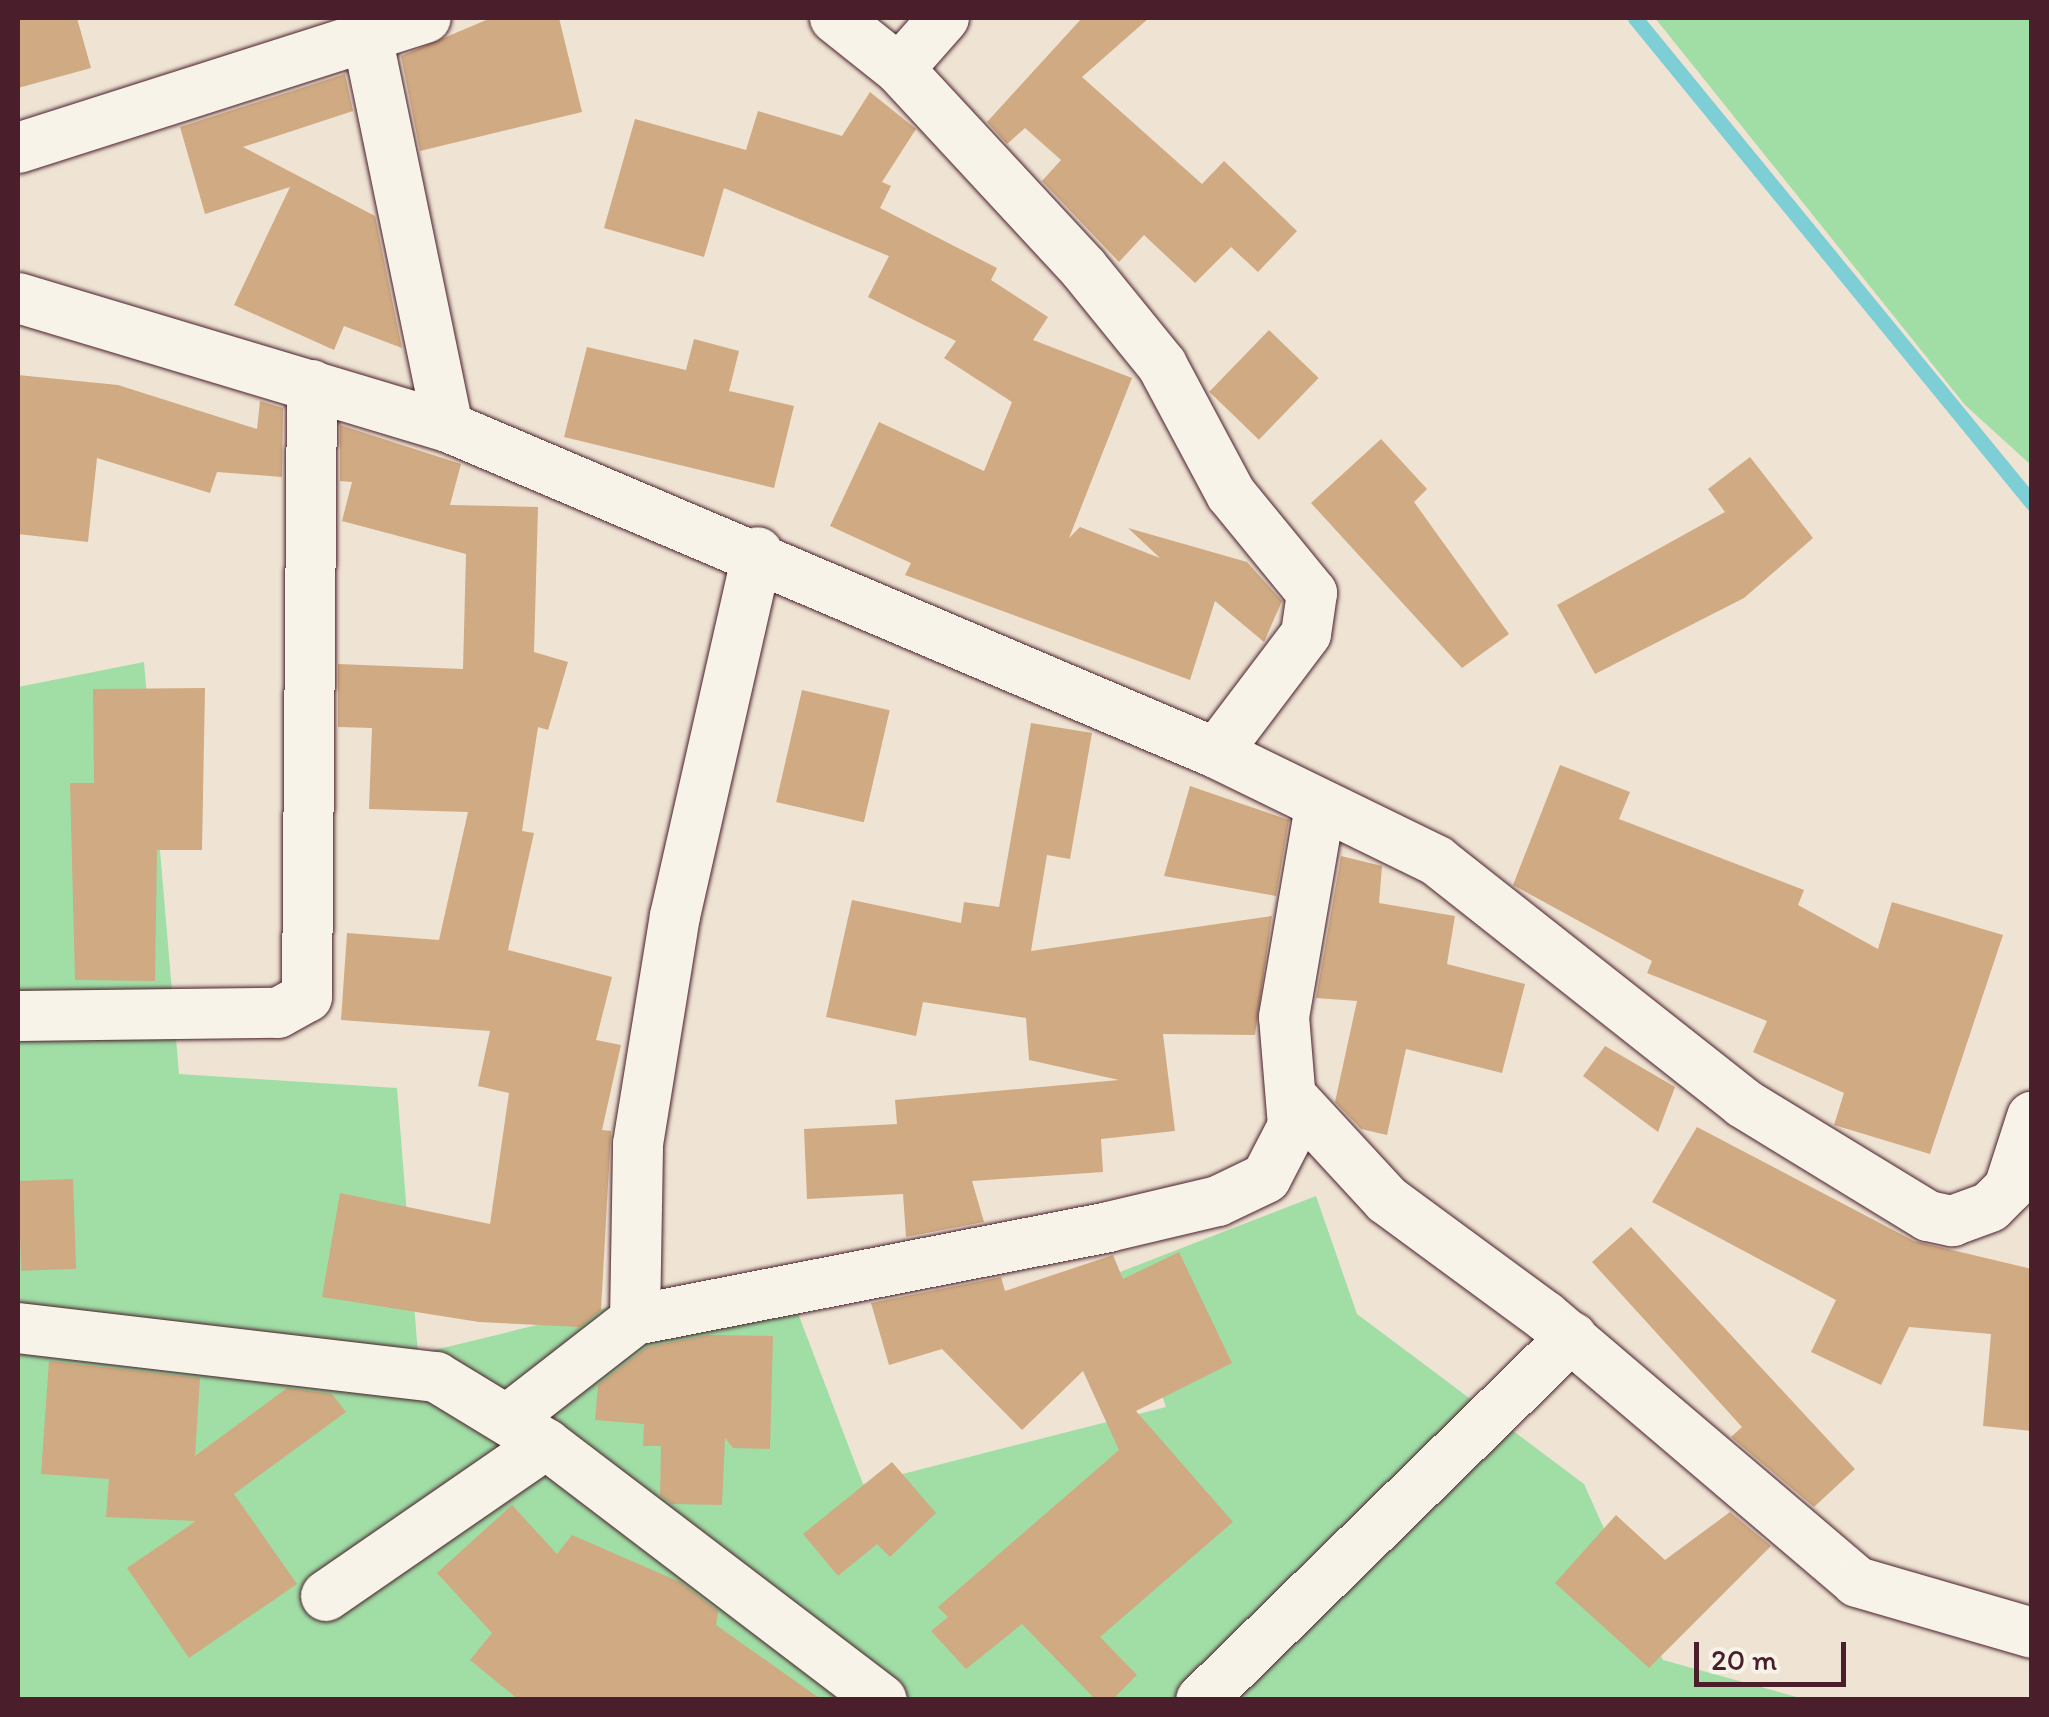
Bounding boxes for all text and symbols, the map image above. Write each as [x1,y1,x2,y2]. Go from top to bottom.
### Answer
scale bar [1699,1622,1852,1684]
text: 20 m [1711,1641,1777,1678]

